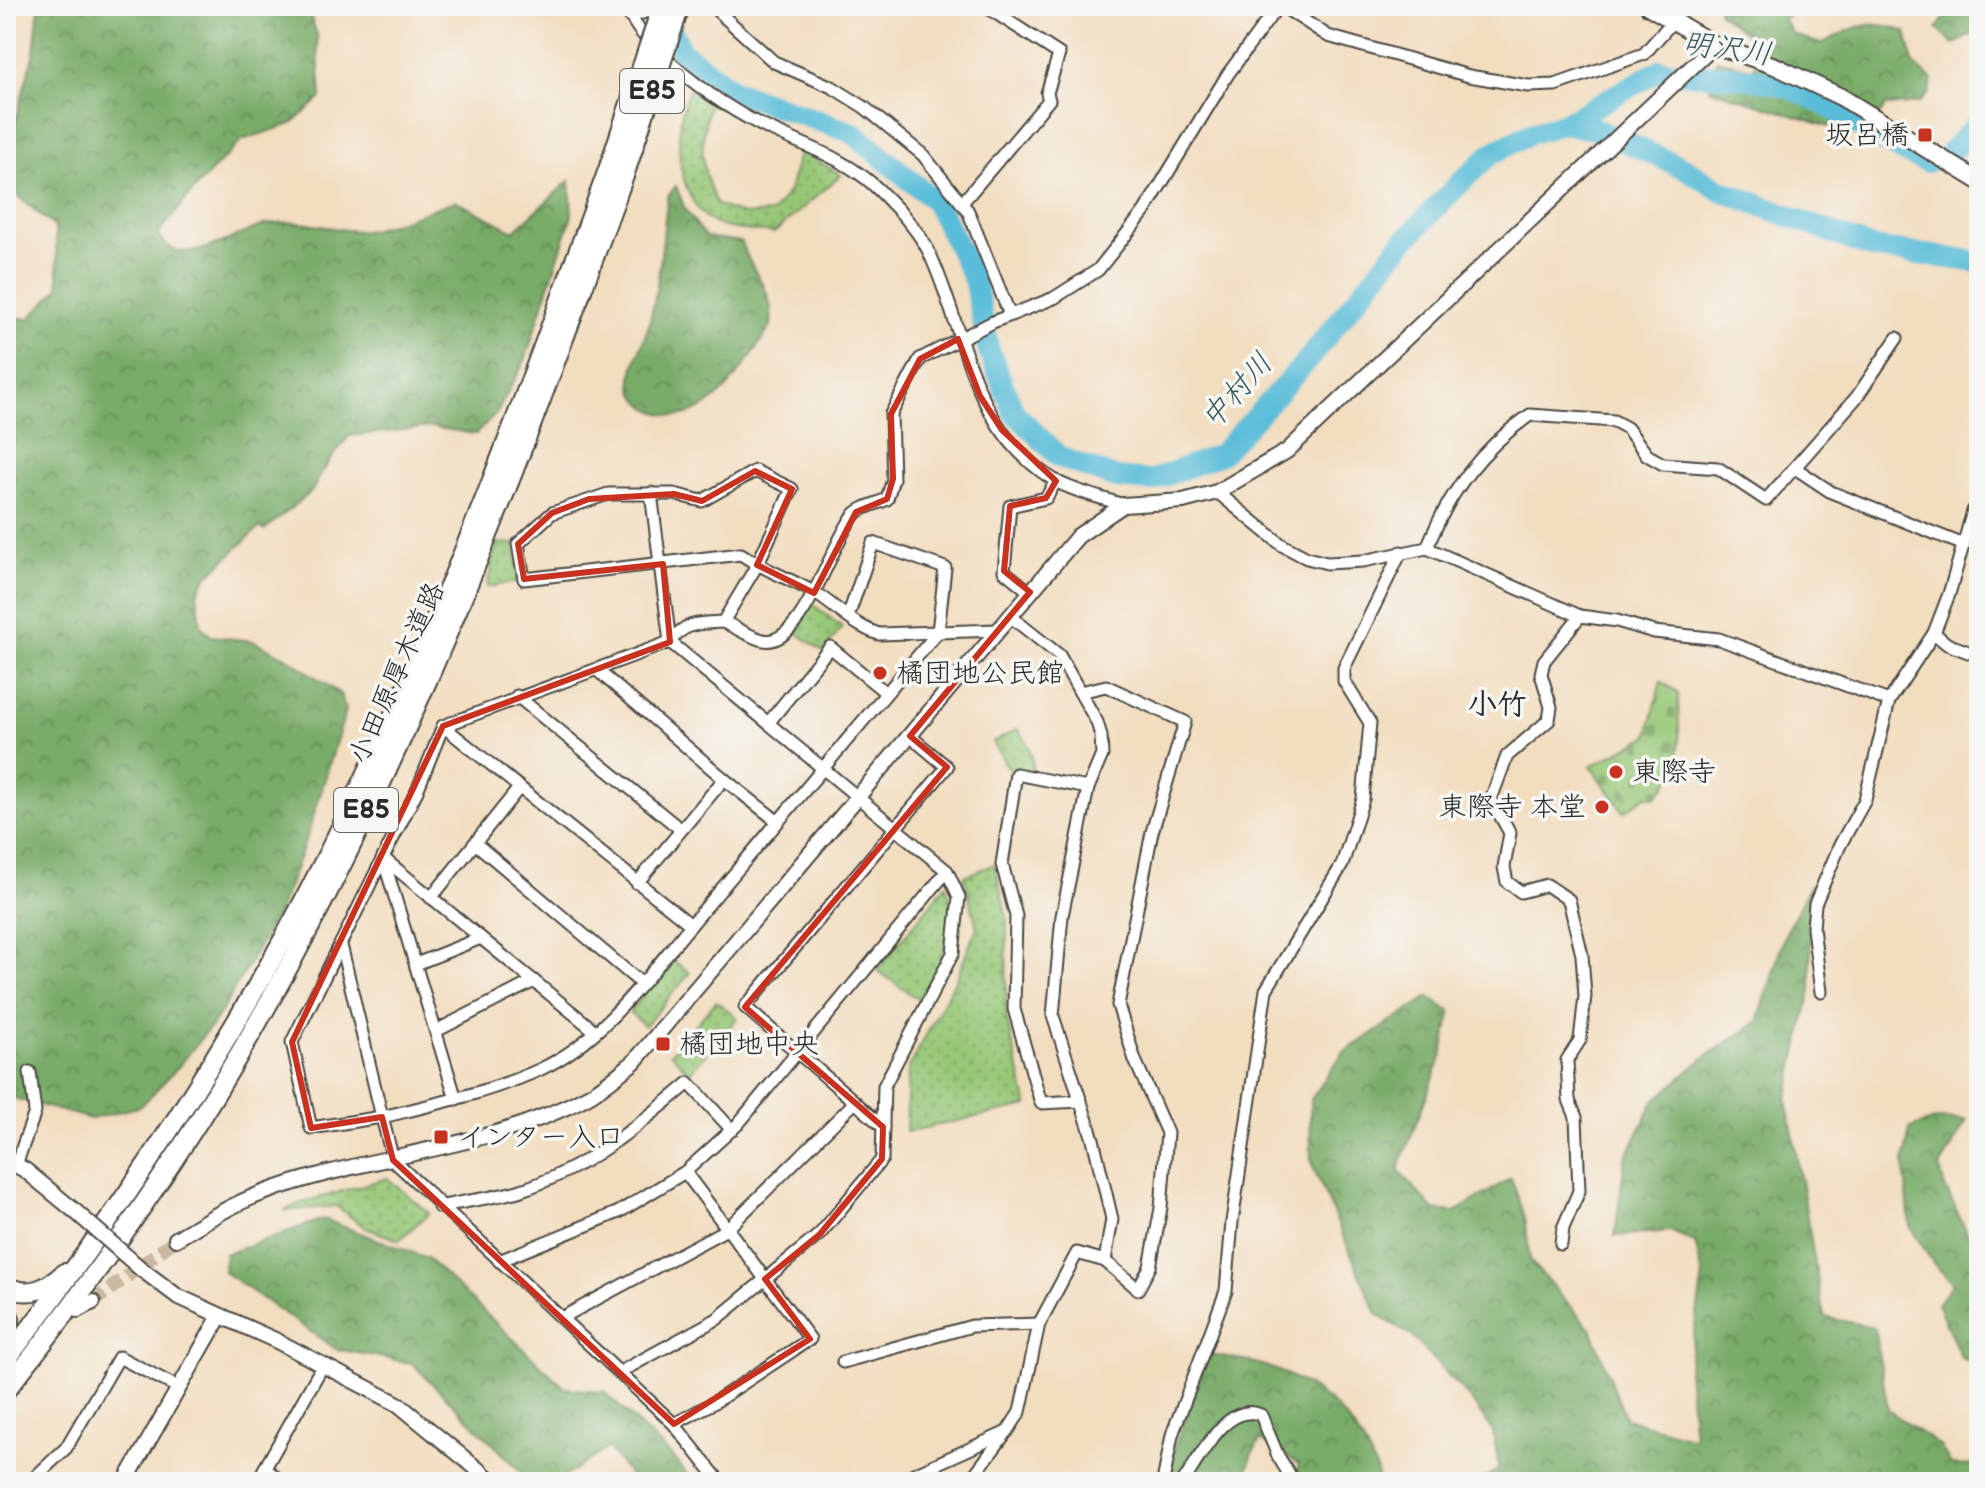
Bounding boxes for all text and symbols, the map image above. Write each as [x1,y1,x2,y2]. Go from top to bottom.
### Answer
water label: 明沢川 [1680,25,1774,73]
road number: E85 [620,69,684,113]
place label: 坂呂橋 [1825,119,1909,152]
marker: 坂呂橋 [1916,126,1934,144]
water label: 中村川 [1194,346,1280,436]
street label: 小田原厚木道路 [342,577,452,769]
place label: 橘団地公民館 [896,657,1064,690]
marker: 橘団地公民館 [871,664,889,682]
district label: 小竹 [1467,687,1527,723]
place label: 東際寺 [1632,756,1716,789]
marker: 東際寺 [1607,763,1625,781]
road number: E85 [334,788,398,832]
place label: 東際寺 本堂 [1438,791,1586,824]
marker: 東際寺 本堂 [1593,798,1611,816]
place label: 橘団地中央 [679,1028,819,1061]
marker: 橘団地中央 [654,1035,672,1053]
place label: インター入口 [457,1121,624,1154]
marker: インター入口 [432,1128,450,1146]

